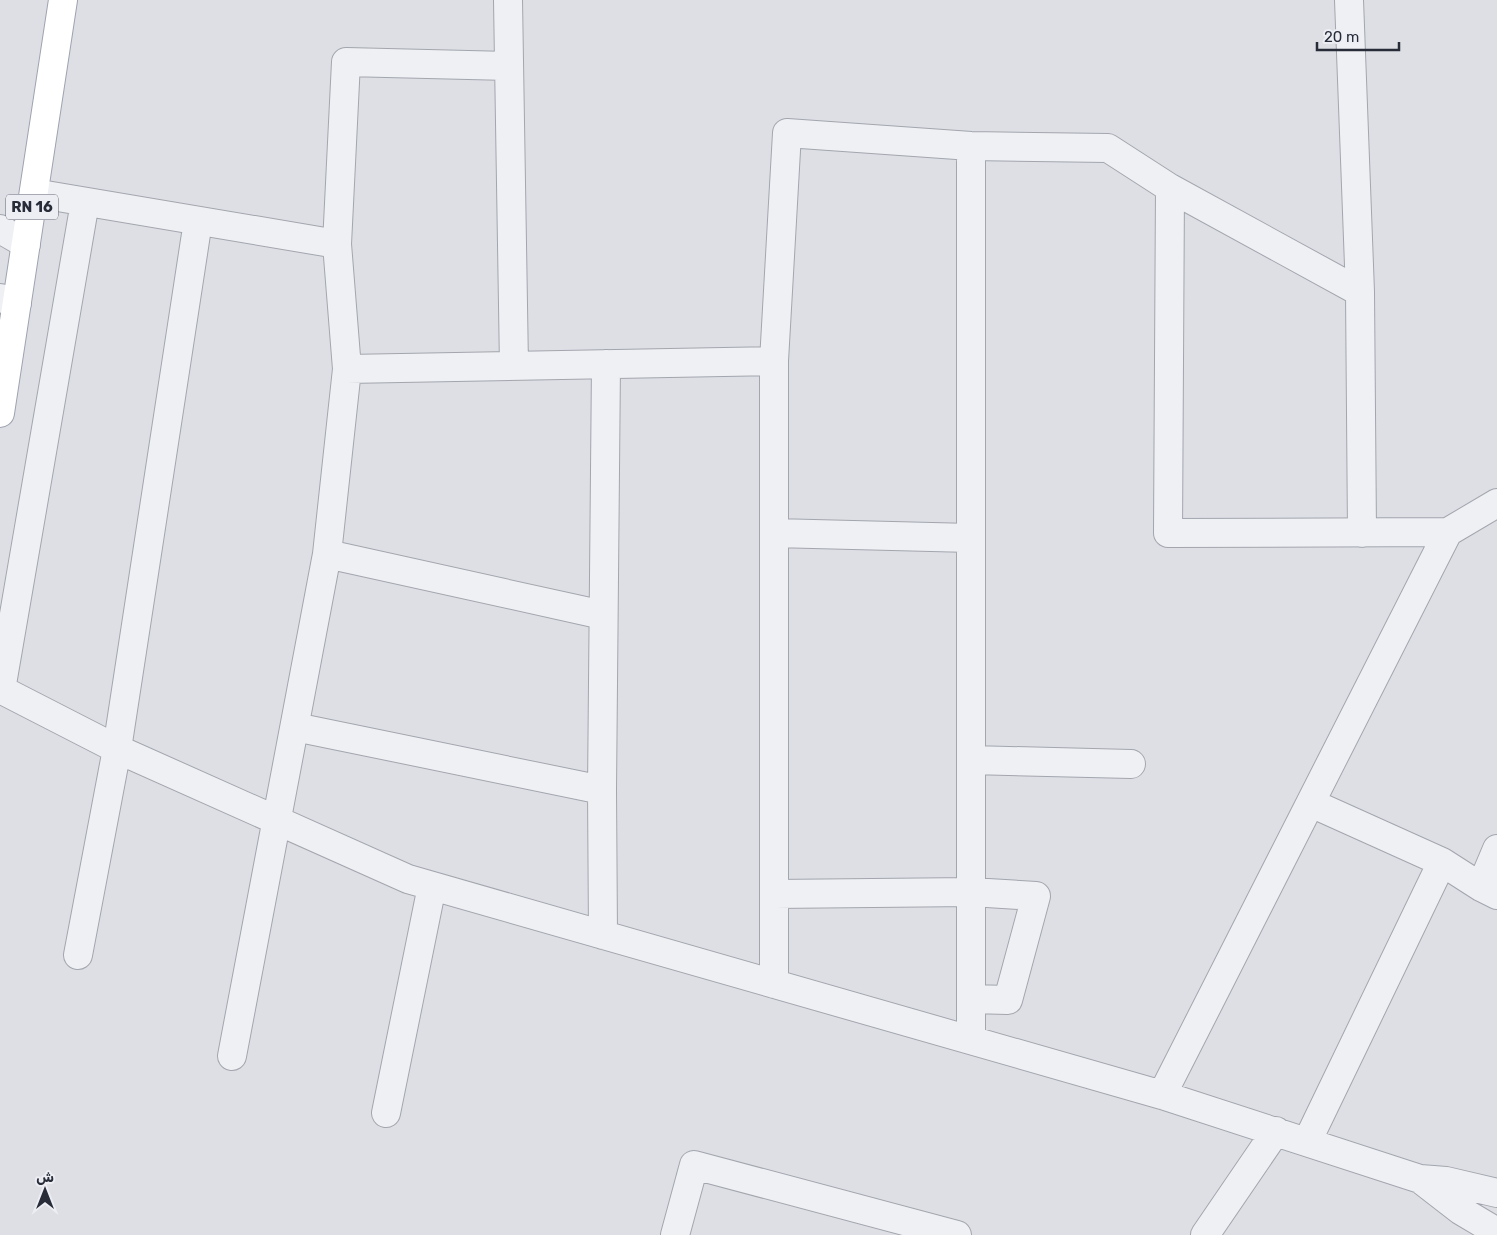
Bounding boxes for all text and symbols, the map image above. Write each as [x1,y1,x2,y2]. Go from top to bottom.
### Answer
scale bar [1317,20,1400,52]
text: 20 m [1324,28,1359,46]
road number: RN 16 [6,194,58,220]
north arrow [20,1165,70,1215]
text: ش [36,1169,54,1186]

